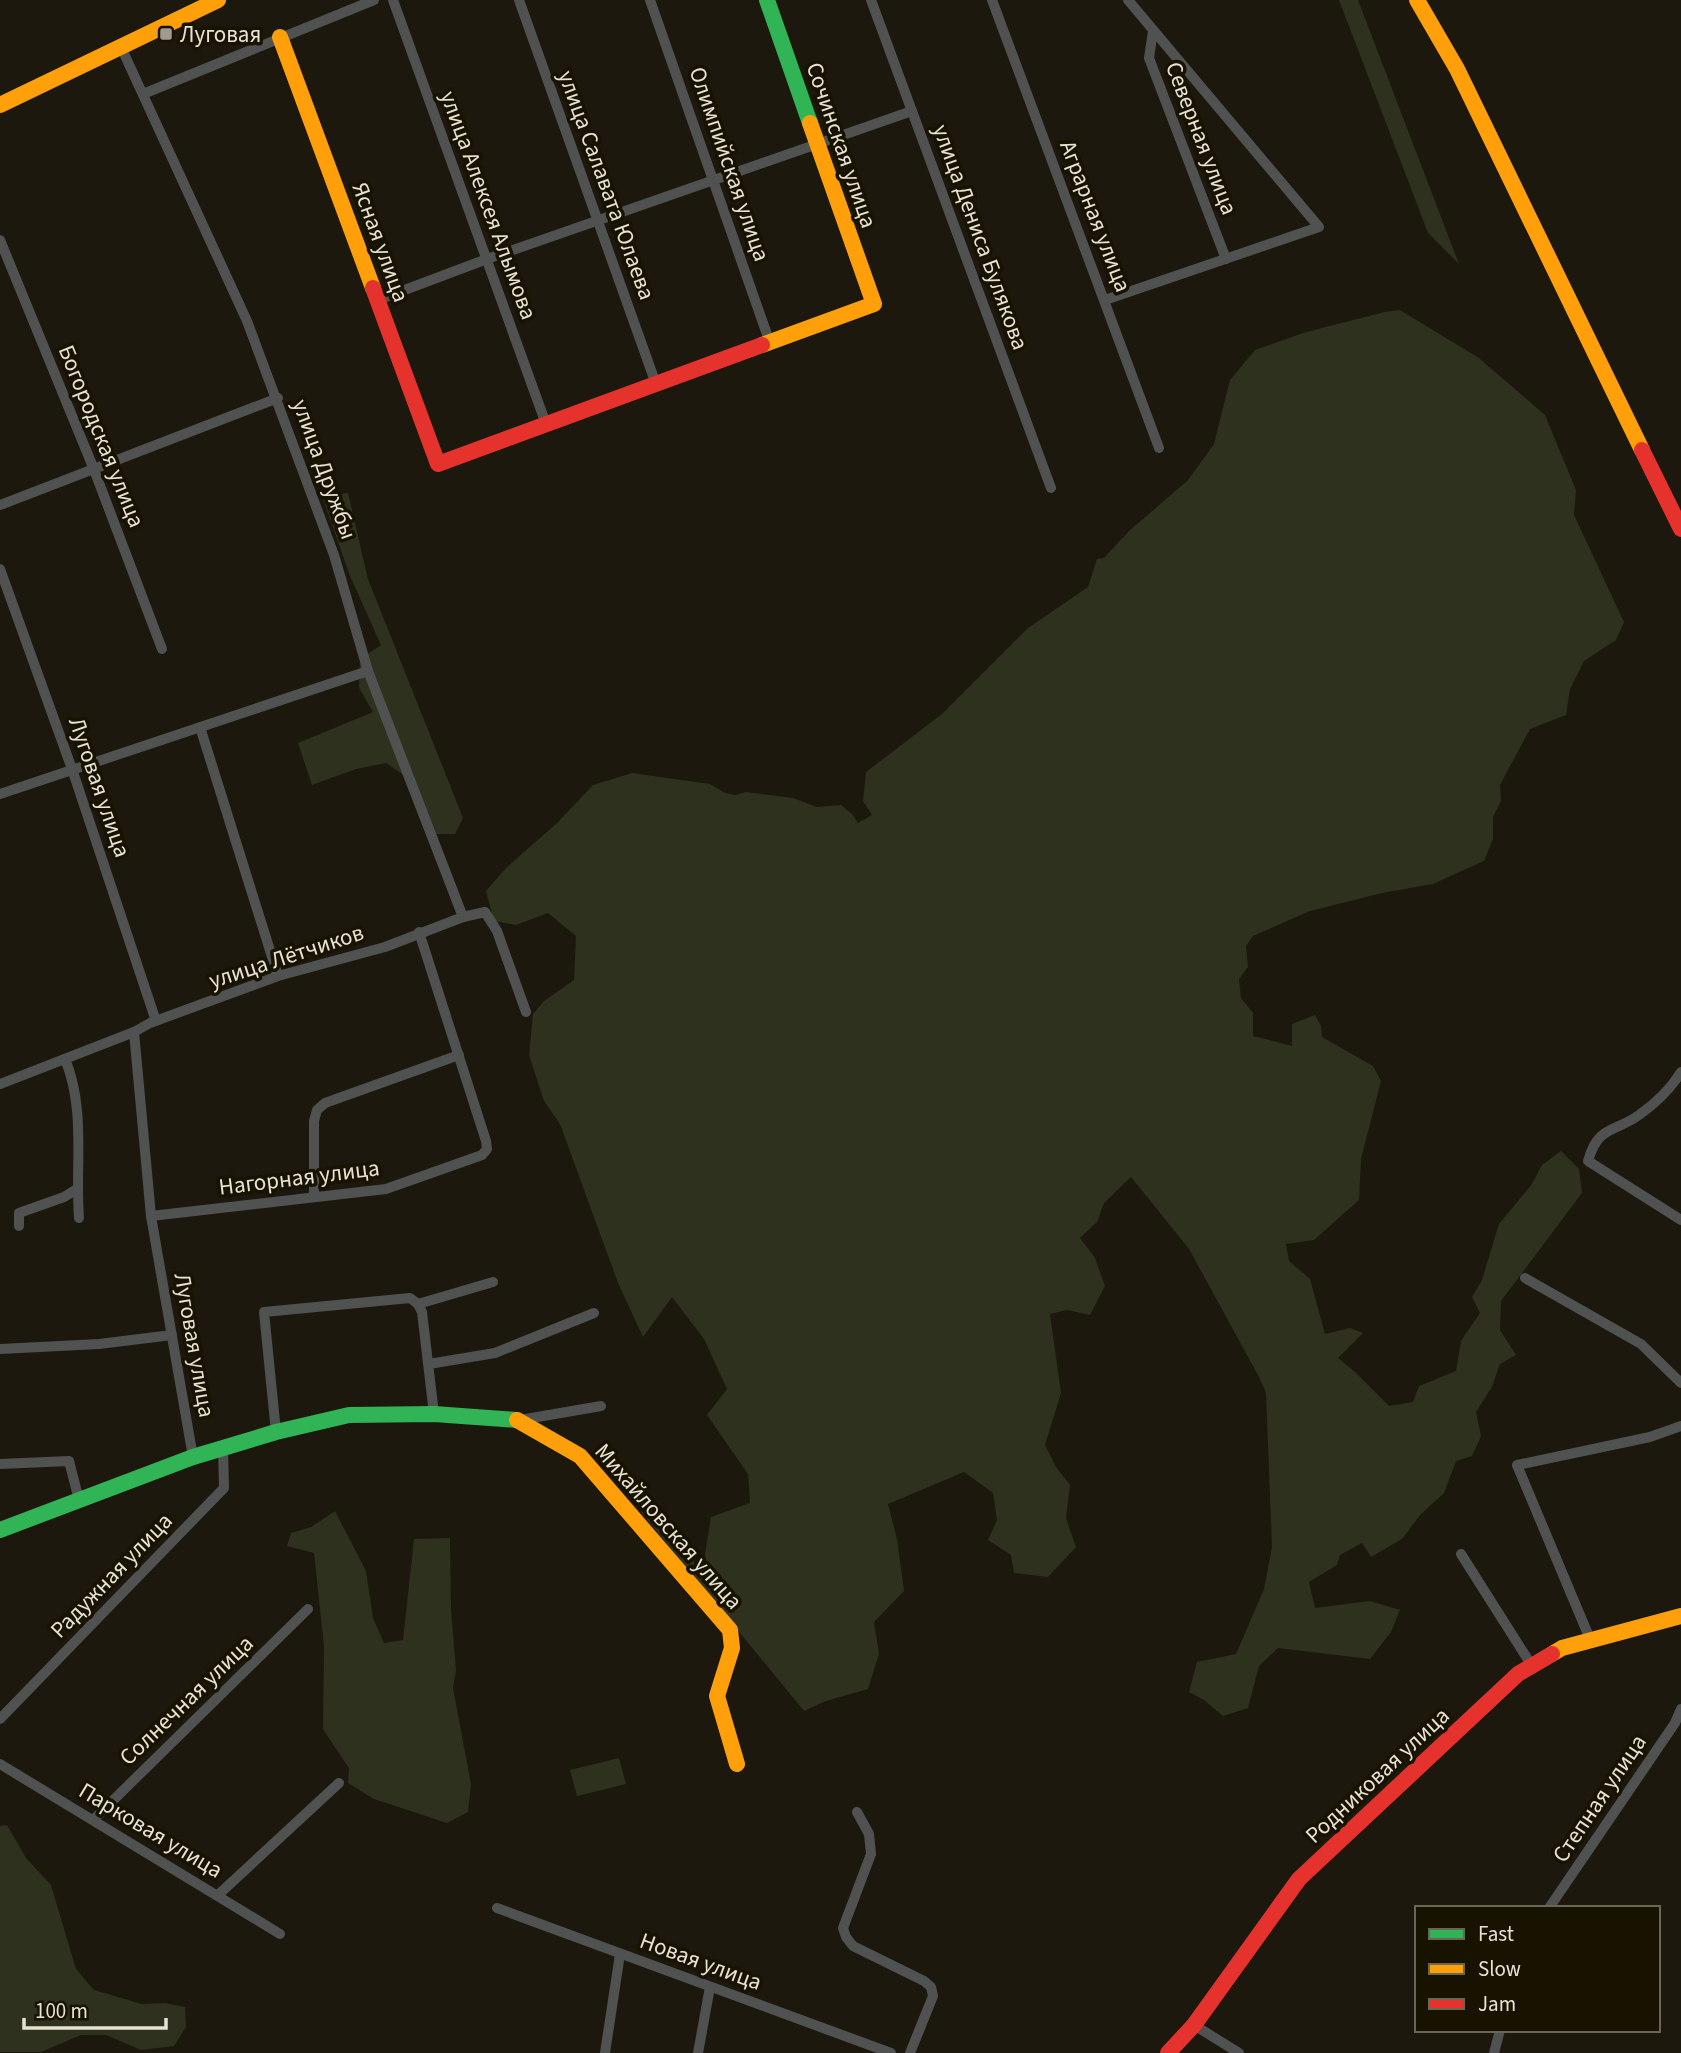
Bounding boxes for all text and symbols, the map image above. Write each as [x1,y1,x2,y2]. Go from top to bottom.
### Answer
place label: Луговая [180,18,261,51]
marker: Луговая [158,26,174,42]
street label: Северная улица [1157,57,1246,220]
street label: Сочинская улица [798,58,885,232]
street label: Олимпийская улица [681,63,778,266]
street label: улица Салавата Юлаева [550,66,663,304]
street label: улица Алексея Алымова [432,86,545,324]
street label: улица Дениса Булякова [924,120,1037,355]
street label: Аграрная улица [1051,136,1140,297]
street label: Ясная улица [344,178,417,307]
street label: Богородская улица [50,340,153,532]
street label: улица Дружбы [284,394,365,544]
street label: Луговая улица [60,713,139,862]
street label: улица Лётчиков [204,916,368,997]
street label: Нагорная улица [217,1151,381,1204]
street label: Луговая улица [166,1270,223,1420]
street label: Михайловская улица [587,1436,750,1617]
street label: Радужная улица [43,1505,180,1646]
street label: Солнечная улица [112,1628,261,1773]
street label: Родниковая улица [1298,1700,1457,1851]
street label: Степная улица [1544,1728,1655,1869]
street label: Парковая улица [73,1774,229,1886]
legend [1415,1906,1660,2032]
text: Fast [1478,1919,1514,1949]
street label: Новая улица [635,1924,766,1999]
text: Slow [1478,1954,1521,1984]
scale bar [24,1986,166,2030]
text: Jam [1478,1989,1516,2019]
text: 100 m [35,1996,88,2026]

